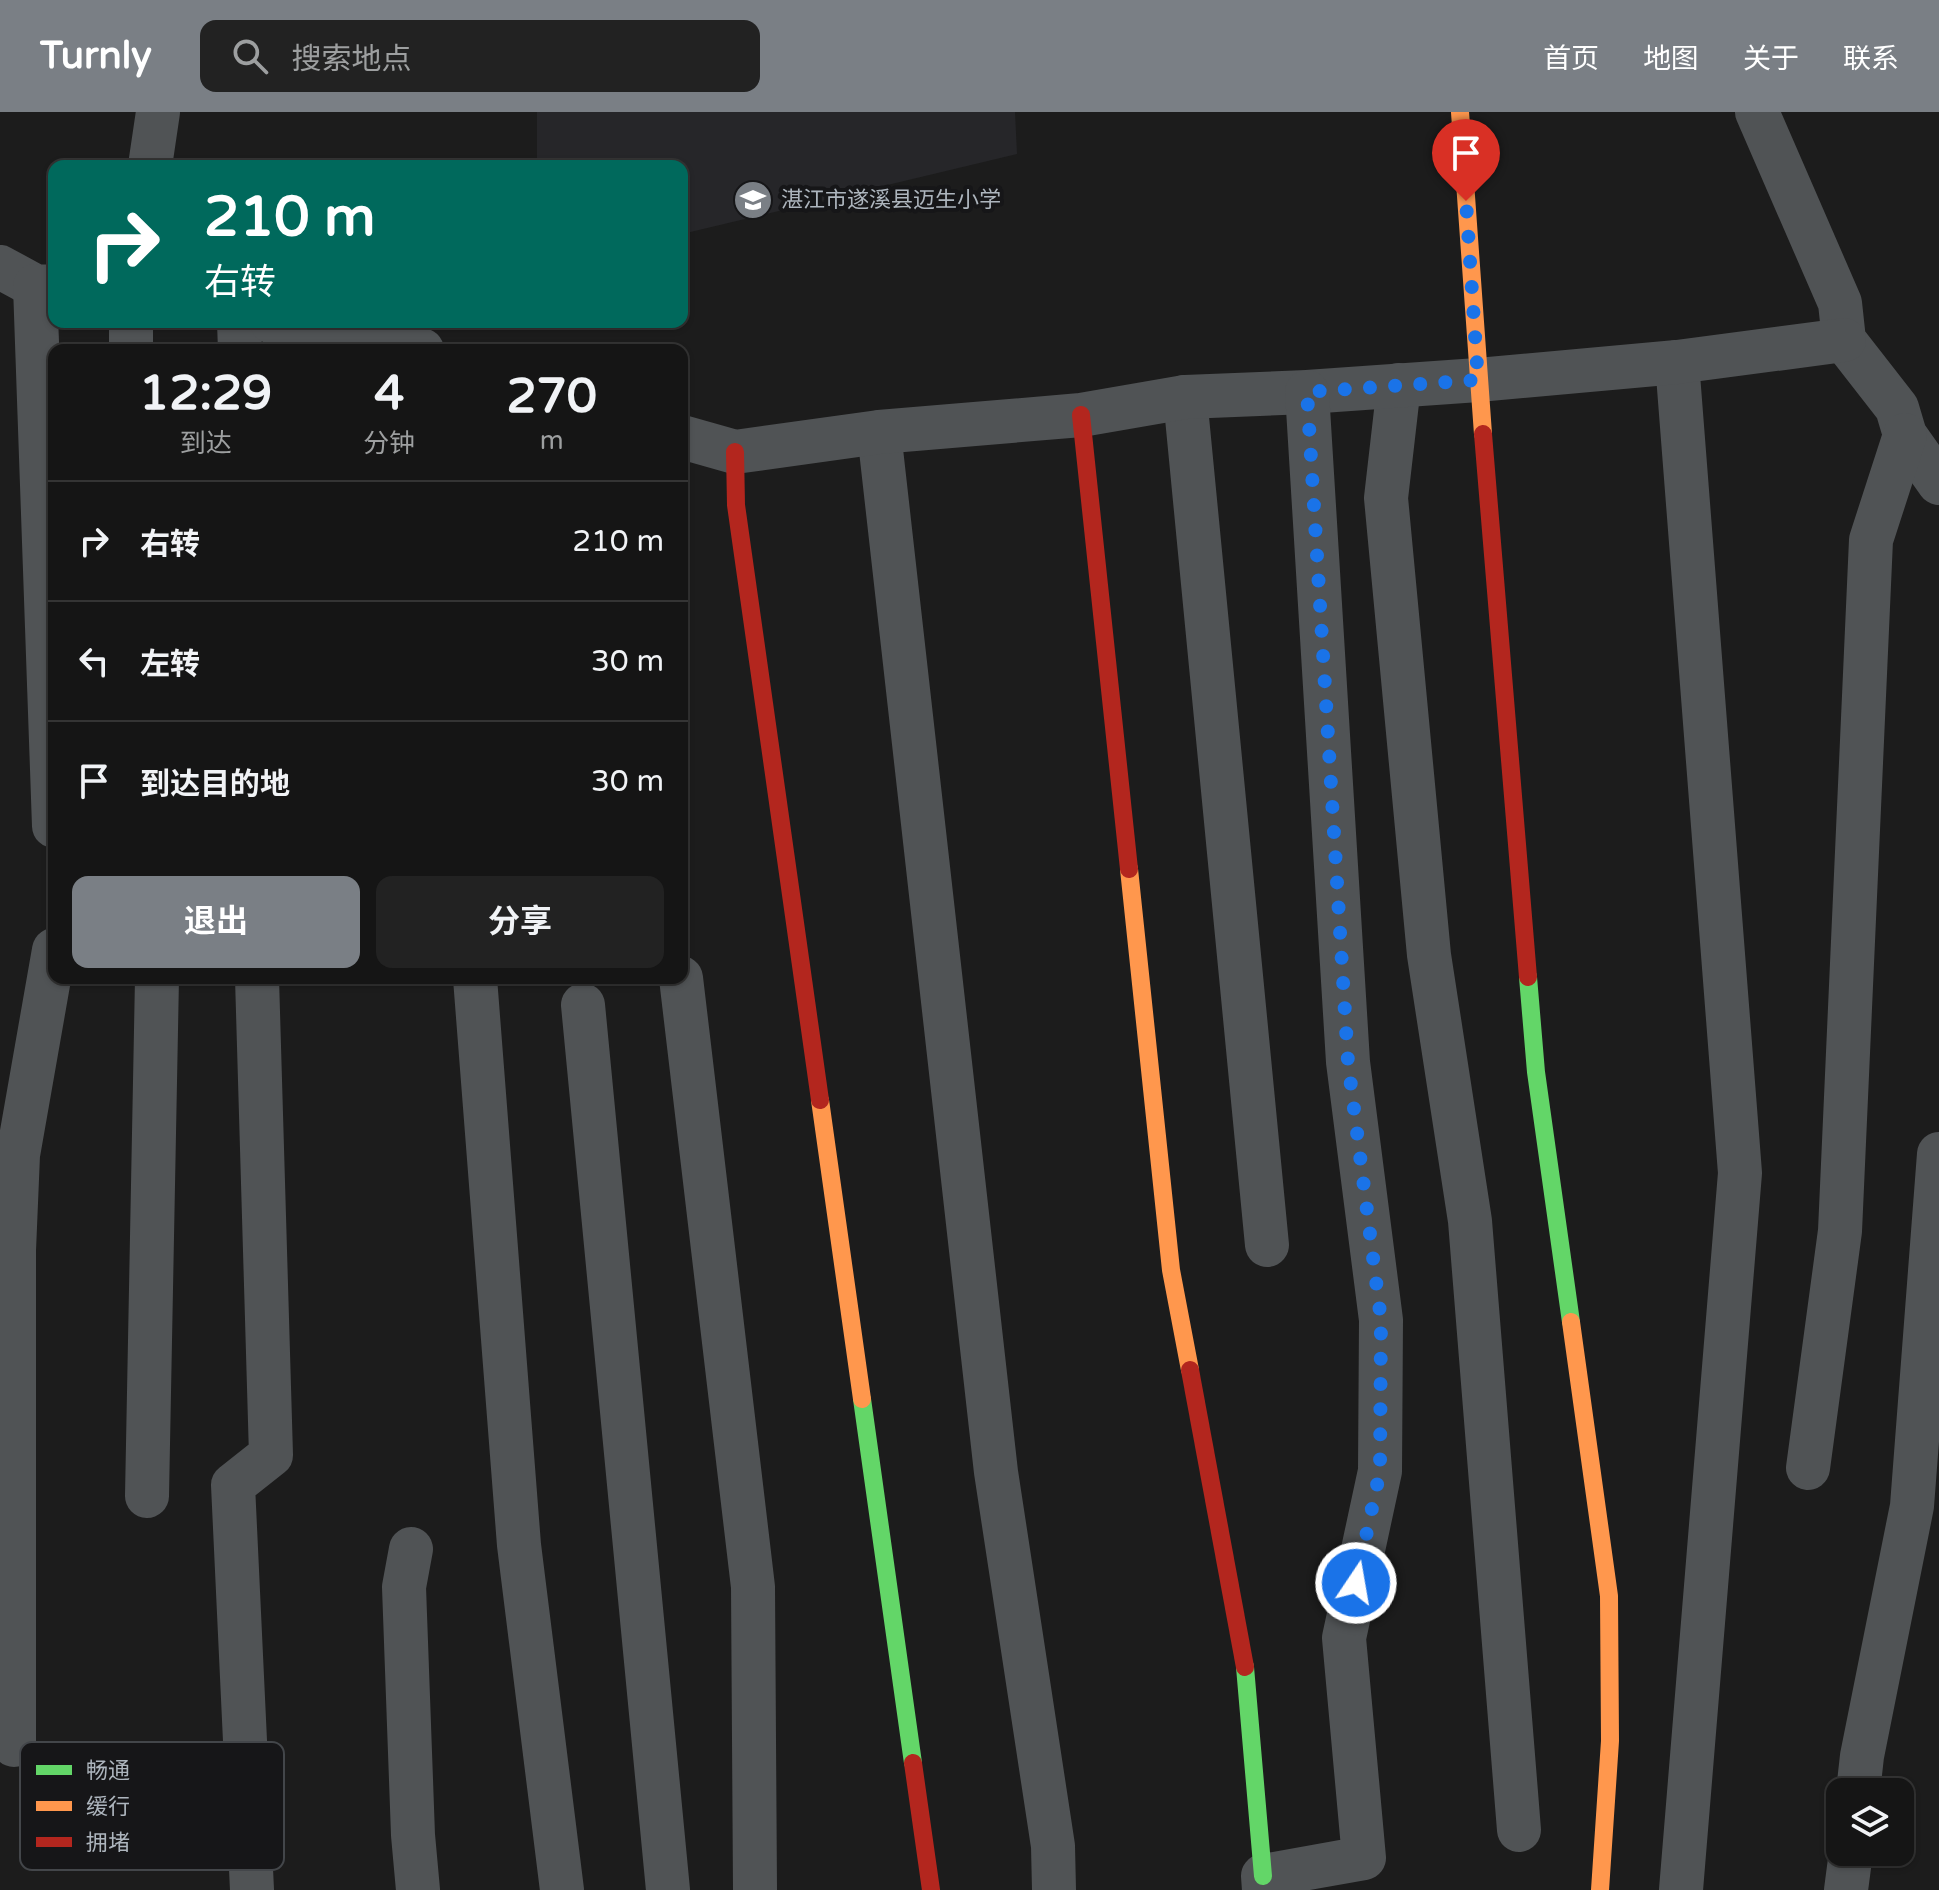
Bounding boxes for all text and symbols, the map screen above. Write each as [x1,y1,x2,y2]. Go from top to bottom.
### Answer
search box [200,20,760,92]
text: Turnly [40,33,152,79]
icon: search [228,34,272,78]
text: 搜索地点 [292,41,412,78]
text: 首页 [1543,42,1599,76]
text: 地图 [1643,42,1699,76]
text: 关于 [1743,42,1799,76]
text: 联系 [1843,42,1899,76]
pin [1432,119,1500,201]
icon: arrive [1444,131,1488,175]
school or university icon: 湛江市遂溪县迈生小学 [732,179,774,221]
text: 210 m [204,184,375,251]
place label: 湛江市遂溪县迈生小学 [781,187,1001,213]
icon: right [72,192,176,296]
text: 右转 [204,261,276,304]
text: 12:29 [139,365,272,423]
text: 4 [374,365,404,423]
text: 270 [506,368,597,426]
text: m [540,425,564,456]
text: 到达 [180,428,232,459]
text: 分钟 [363,428,415,459]
icon: right [72,519,116,563]
text: 210 m [572,523,664,560]
text: 右转 [140,526,200,563]
icon: left [72,639,116,683]
text: 30 m [591,643,664,680]
text: 左转 [140,646,200,683]
icon: arrive [72,759,116,803]
text: 30 m [591,763,664,800]
text: 到达目的地 [140,766,290,803]
button: 退出 [72,876,360,968]
button: 分享 [376,876,664,968]
position arrow [1314,1541,1398,1625]
legend [20,1742,284,1870]
text: 畅通 [86,1758,130,1784]
map controls [1826,1778,1914,1866]
button: layers [1826,1778,1914,1866]
text: 缓行 [86,1794,130,1820]
text: 拥堵 [86,1830,130,1856]

